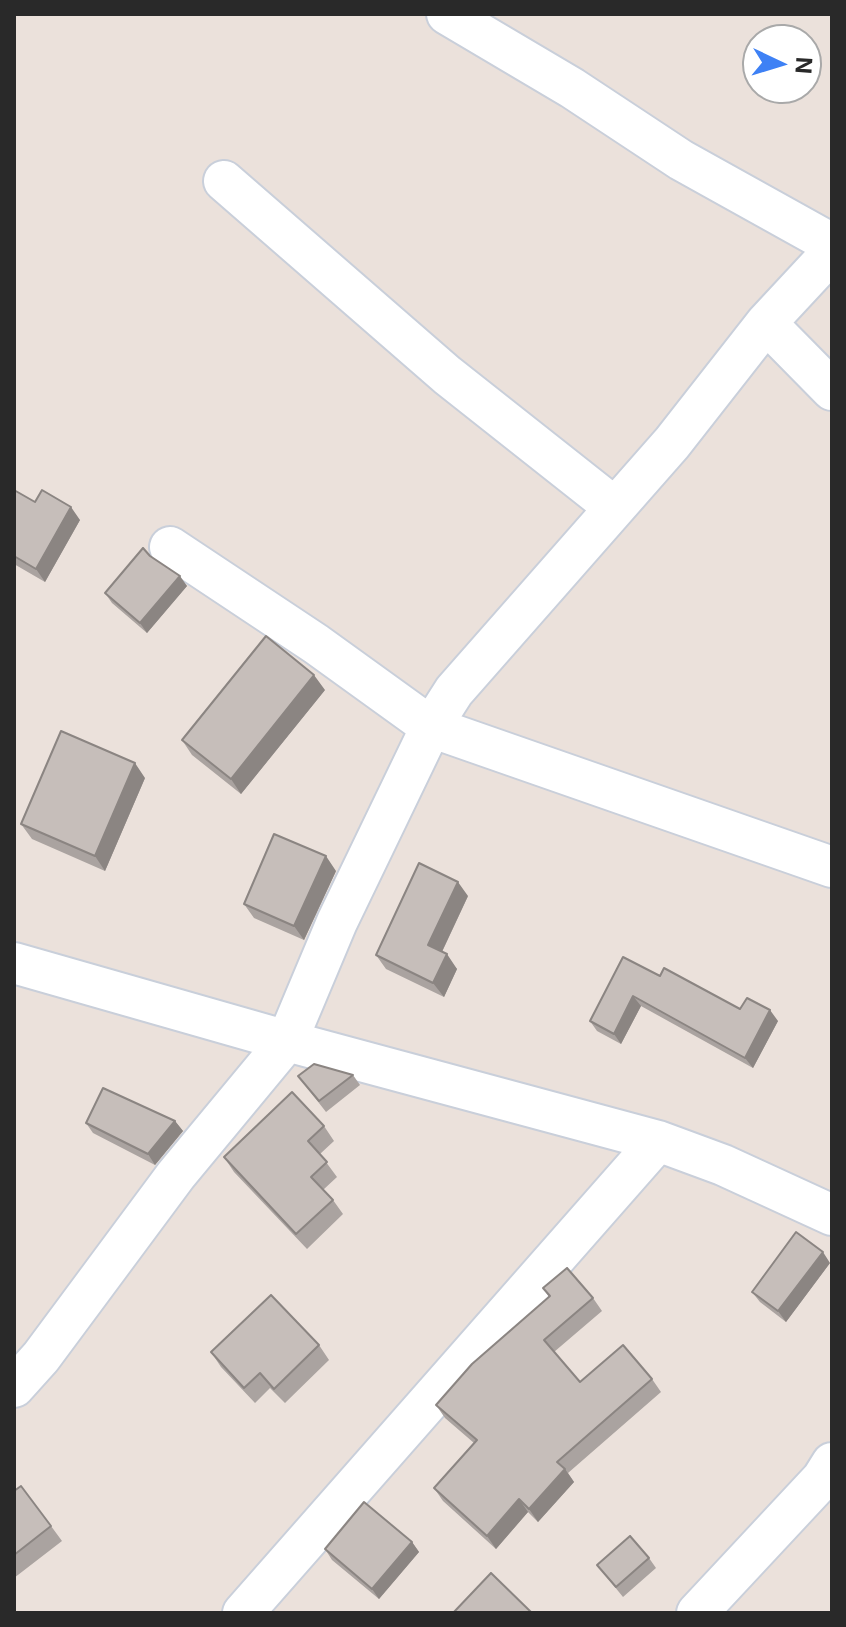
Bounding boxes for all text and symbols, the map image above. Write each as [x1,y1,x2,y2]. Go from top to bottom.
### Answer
north arrow [742,24,822,104]
text: N [790,56,818,75]

